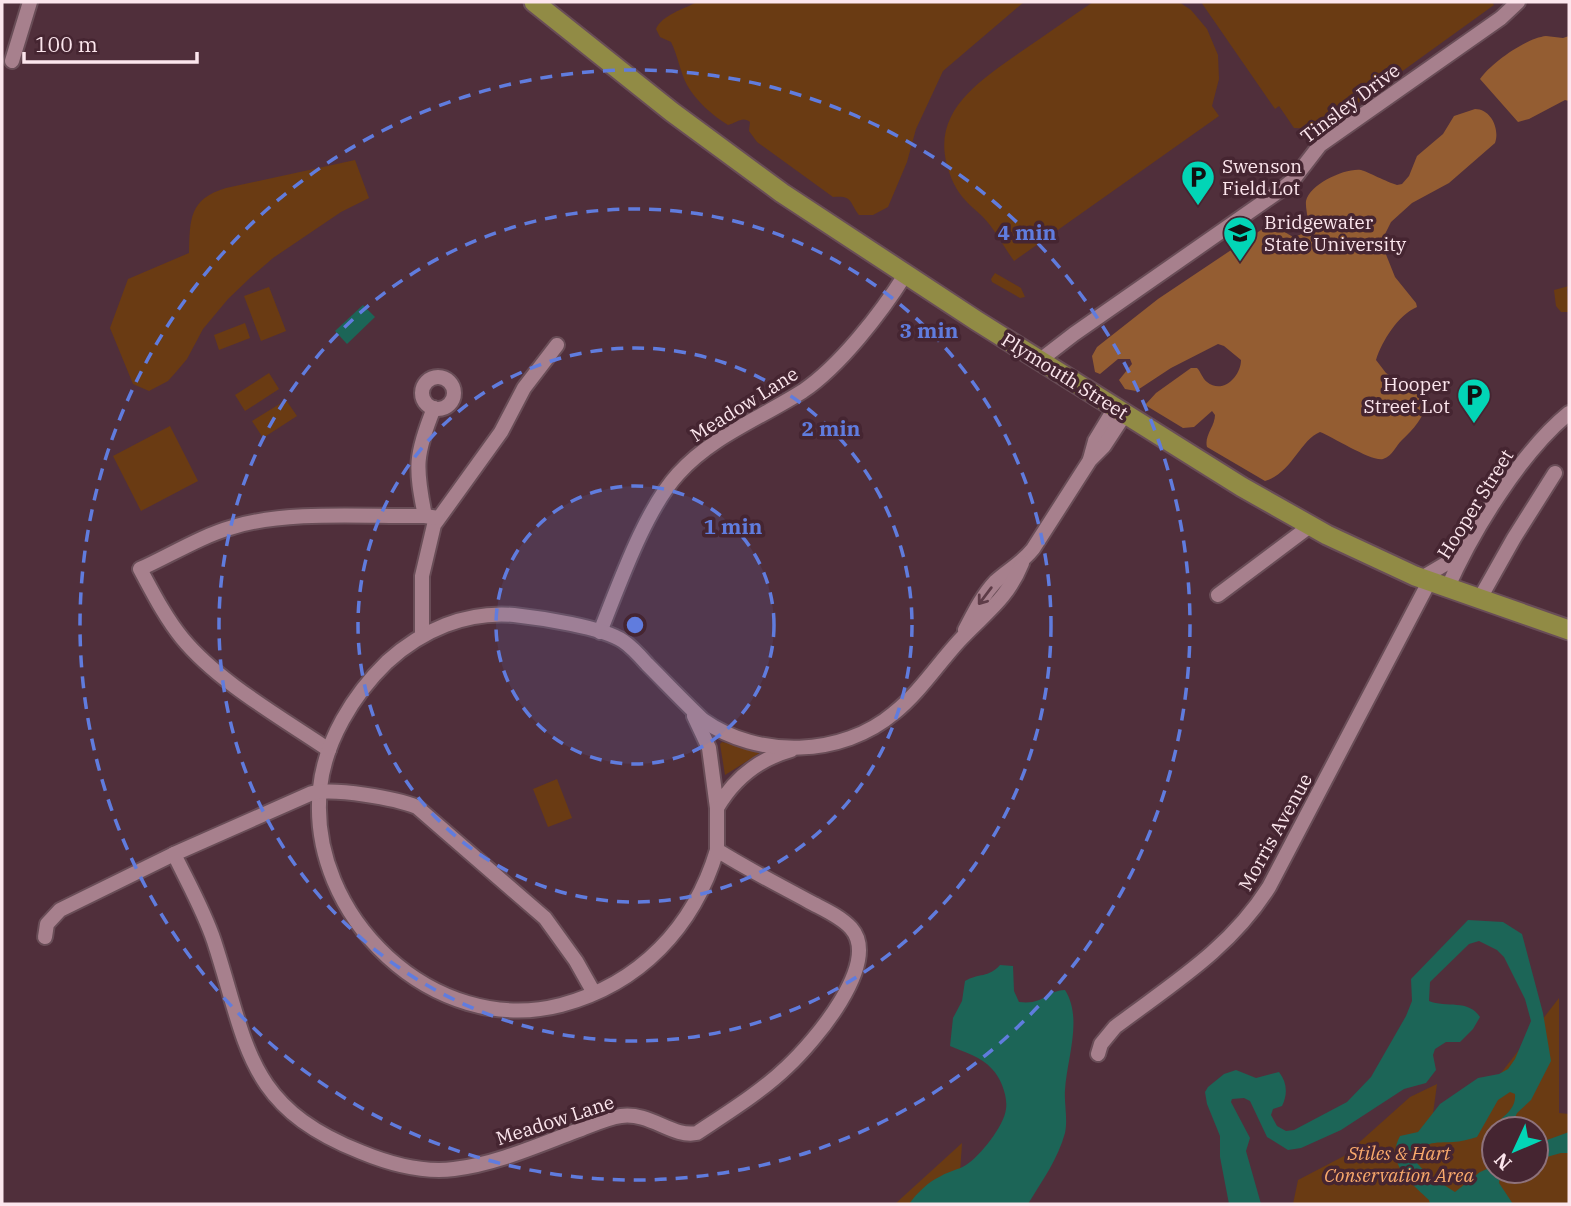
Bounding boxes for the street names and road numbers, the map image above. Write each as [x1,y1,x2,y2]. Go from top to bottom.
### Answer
street label: Tinsley Drive [1296,58,1404,148]
street label: Plymouth Street [997,327,1133,425]
street label: Meadow Lane [686,361,802,447]
street label: Hooper Street [1432,444,1518,563]
street label: Morris Avenue [1233,769,1317,895]
street label: Meadow Lane [493,1090,617,1150]

